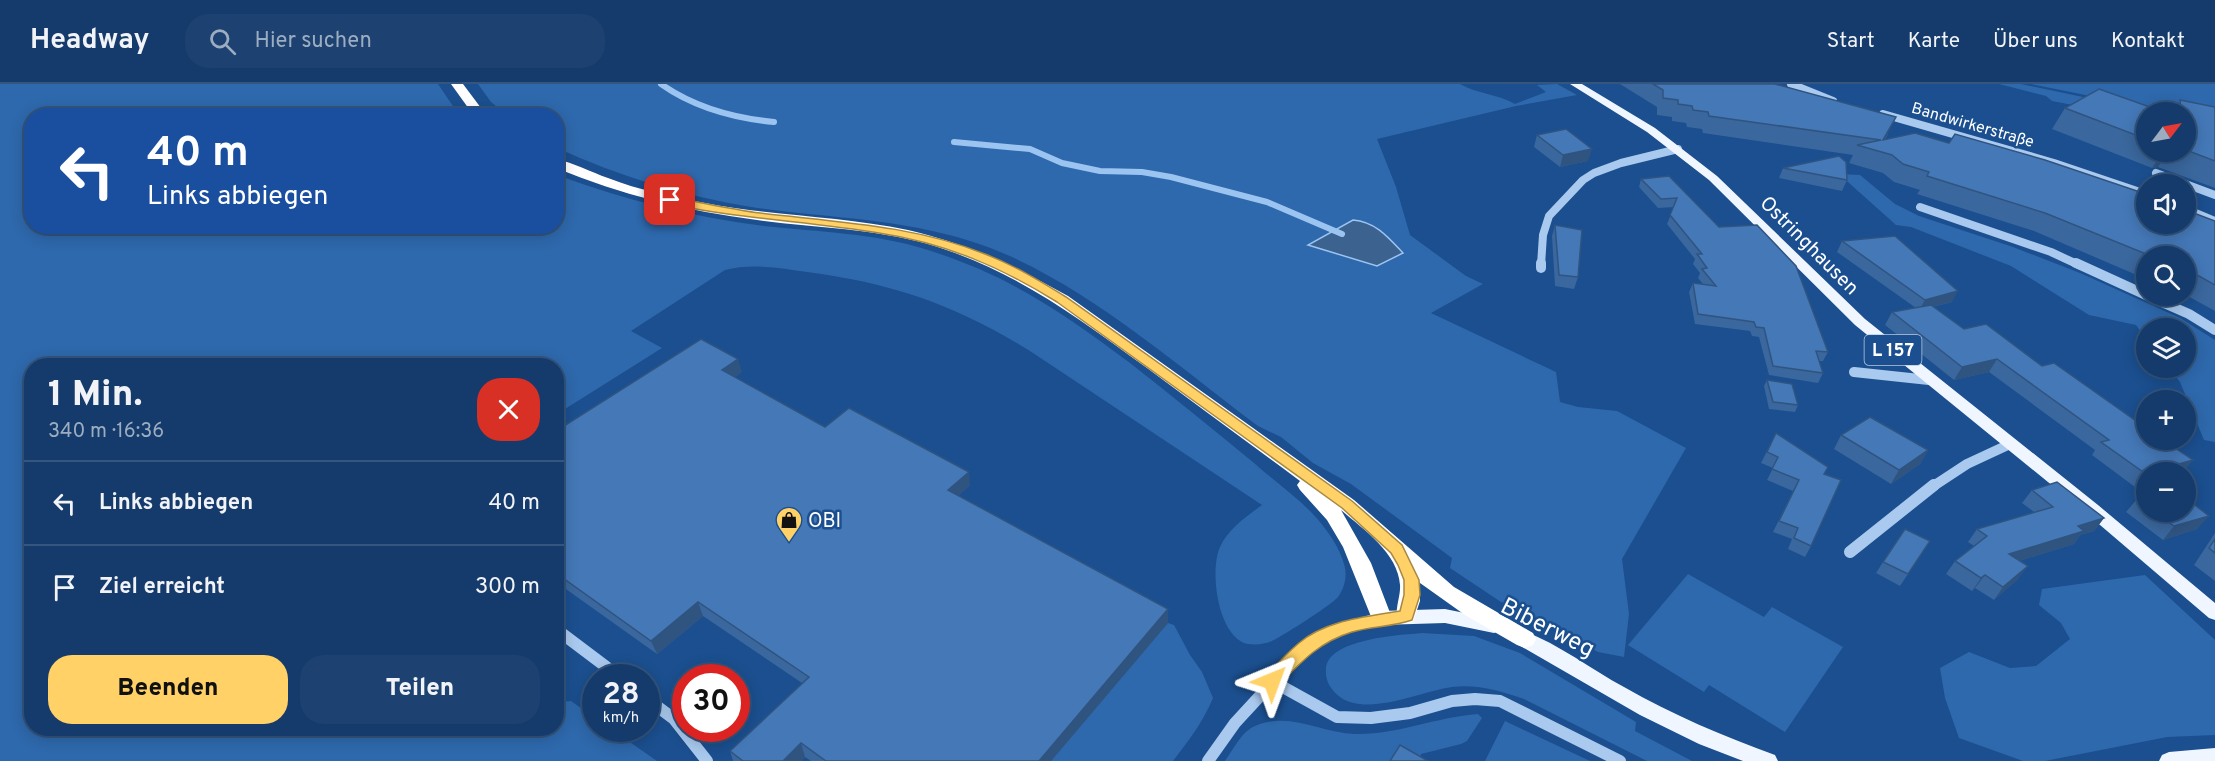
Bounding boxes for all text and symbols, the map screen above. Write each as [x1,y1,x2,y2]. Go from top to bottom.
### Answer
search box [185,14,605,68]
text: Headway [30,23,149,59]
icon: search [206,25,239,58]
text: Hier suchen [254,28,372,55]
text: Start [1827,28,1875,55]
text: Karte [1908,28,1960,55]
text: Über uns [1993,28,2078,55]
text: Kontakt [2111,28,2185,55]
street label: Bandwirkerstraße [1909,99,2036,153]
north arrow [2136,102,2196,162]
map controls [2136,102,2196,522]
text: 40 m [147,128,249,181]
icon: left [48,132,126,210]
pin [644,174,695,225]
button: sound [2136,174,2196,234]
text: Links abbiegen [147,180,328,214]
icon: arrive [653,183,686,216]
street label: Ostringhausen [1753,191,1864,302]
button: search [2136,246,2196,306]
button: layers [2136,318,2196,378]
road number: L 157 [1864,335,1922,365]
text: 1 Min. [48,373,143,419]
button: close [477,378,540,441]
button: + [2136,390,2196,450]
text: 340 m · 16:36 [48,419,164,445]
button: − [2136,462,2196,522]
icon: left [48,487,81,520]
text: Links abbiegen [99,490,253,517]
text: 40 m [488,490,540,517]
shop icon: OBI [774,505,804,543]
place label: OBI [808,509,841,535]
icon: arrive [48,571,81,604]
text: Ziel erreicht [99,574,225,601]
text: 300 m [475,574,540,601]
street label: Biberweg [1495,592,1599,665]
position arrow [1240,649,1304,713]
button: Beenden [48,655,288,724]
button: Teilen [300,655,540,724]
speed limit sign: 30 [672,664,750,742]
text: 28 [602,677,640,714]
text: km/h [603,709,639,728]

